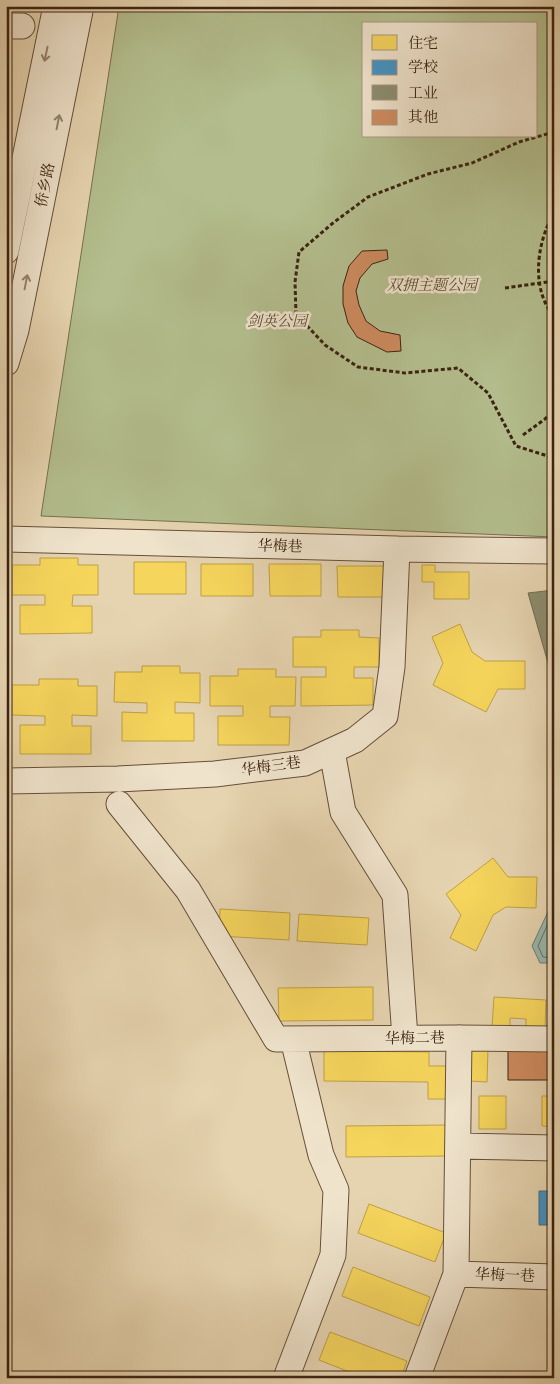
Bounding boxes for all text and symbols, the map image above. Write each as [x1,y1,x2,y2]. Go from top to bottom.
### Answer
legend [362,22,538,138]
text: 住宅 [408,34,438,52]
one-way arrow [41,46,51,62]
text: 学校 [408,58,438,76]
text: 工业 [408,84,438,102]
text: 其他 [408,108,438,126]
one-way arrow [54,115,63,131]
street label: 侨乡路 [32,161,58,209]
one-way arrow [21,274,31,290]
park label: 双拥主题公园 [387,276,479,294]
park label: 剑英公园 [247,312,309,330]
street label: 华梅巷 [257,537,303,555]
street label: 华梅三巷 [240,753,302,779]
street label: 华梅二巷 [385,1028,445,1048]
street label: 华梅一巷 [475,1265,535,1285]

